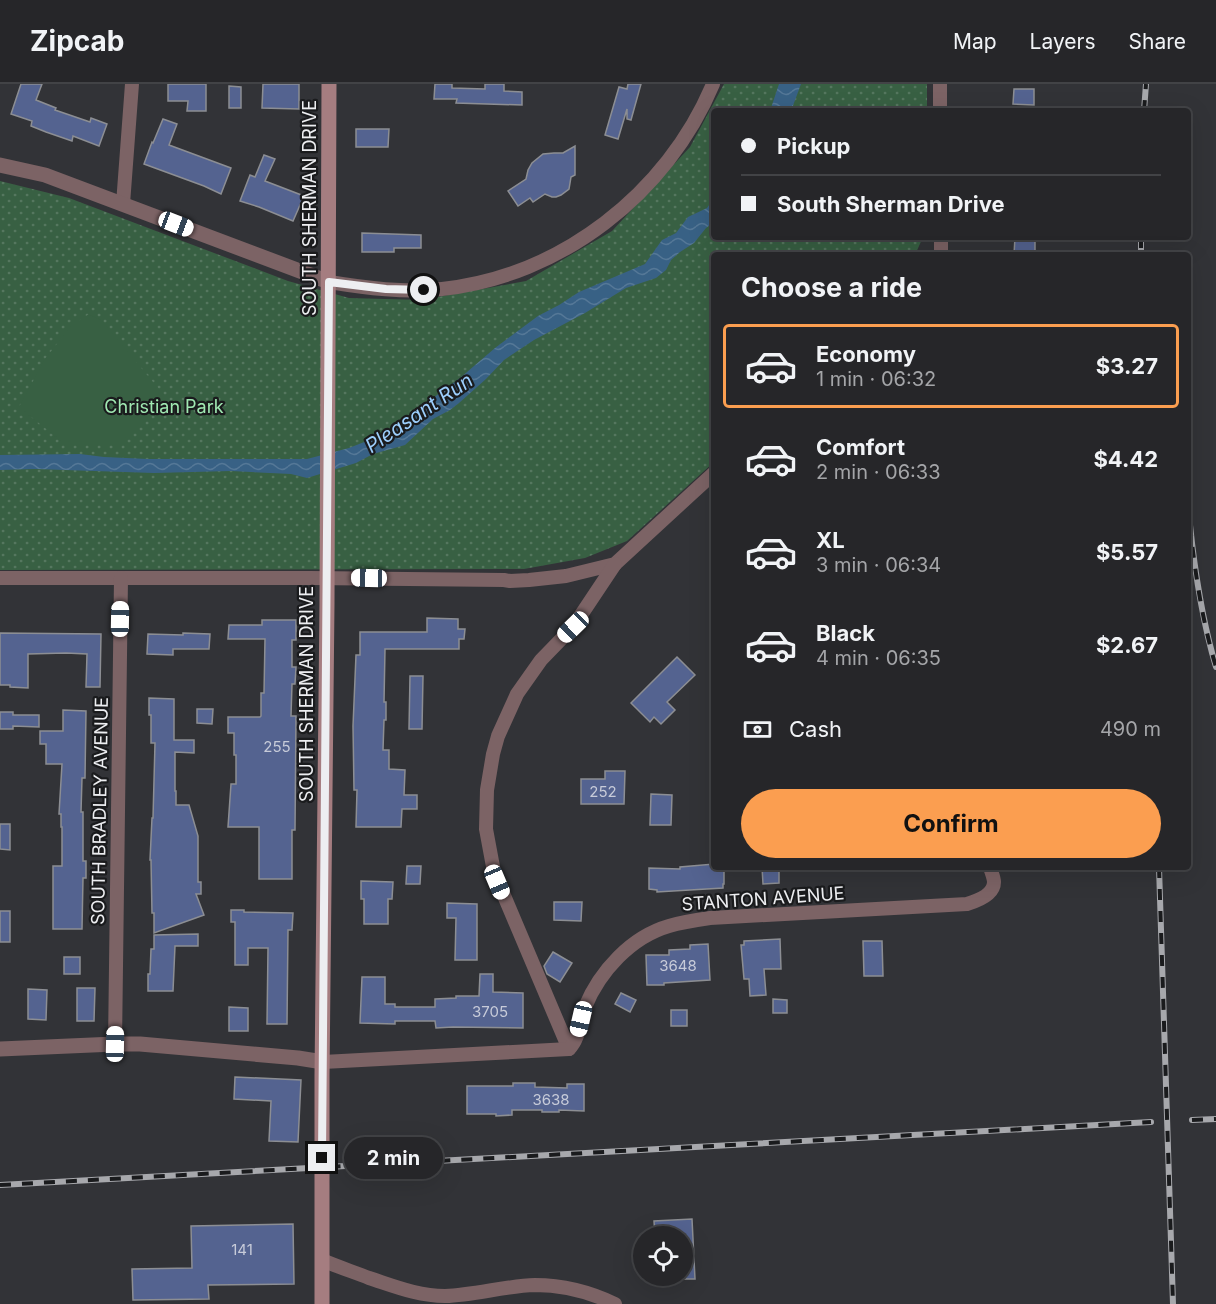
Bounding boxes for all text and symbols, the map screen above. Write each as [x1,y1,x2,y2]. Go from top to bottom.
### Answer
text: Zipcab [30,24,125,58]
text: Map [953,29,997,54]
text: Layers [1030,29,1096,54]
text: Share [1129,29,1186,54]
street label: SOUTH SHERMAN DRIVE [299,100,320,316]
text: Pickup [777,133,851,159]
text: South Sherman Drive [777,191,1005,217]
car [156,209,196,239]
text: Choose a ride [741,271,922,304]
route start [410,276,437,303]
icon: car [744,339,798,393]
text: Economy [816,341,916,367]
text: $3.27 [1096,353,1158,379]
text: 1 min · 06:32 [816,367,936,391]
water label: Pleasant Run [361,368,477,458]
park label: Christian Park [104,396,224,417]
icon: car [744,432,798,486]
text: Comfort [816,434,905,460]
text: $4.42 [1093,446,1158,472]
text: 2 min · 06:33 [816,460,941,484]
icon: car [744,525,798,579]
text: XL [816,527,845,553]
text: $5.57 [1096,539,1158,565]
text: 3 min · 06:34 [816,553,941,577]
car [351,569,387,587]
street label: SOUTH SHERMAN DRIVE [296,586,317,802]
car [111,601,129,637]
car [554,608,592,646]
icon: car [744,618,798,672]
text: Black [816,620,875,646]
text: $2.67 [1096,632,1158,658]
text: 4 min · 06:35 [816,646,941,670]
street label: SOUTH BRADLEY AVENUE [87,697,112,925]
icon: cash [741,713,774,746]
text: Cash [789,716,842,742]
text: 490 m [1100,717,1161,741]
house number: 255 [263,737,291,756]
house number: 252 [589,782,617,801]
button: Confirm [741,789,1161,858]
car [482,862,512,902]
street label: STANTON AVENUE [681,882,845,915]
house number: 3648 [659,956,697,975]
car [568,999,594,1039]
house number: 3705 [472,1002,508,1021]
car [106,1026,124,1062]
house number: 3638 [532,1090,570,1109]
callout: 2 min [343,1137,442,1179]
route end [308,1144,335,1171]
text: 2 min [367,1146,420,1170]
map controls [633,1226,693,1286]
button: locate [633,1226,693,1286]
house number: 141 [231,1240,253,1259]

